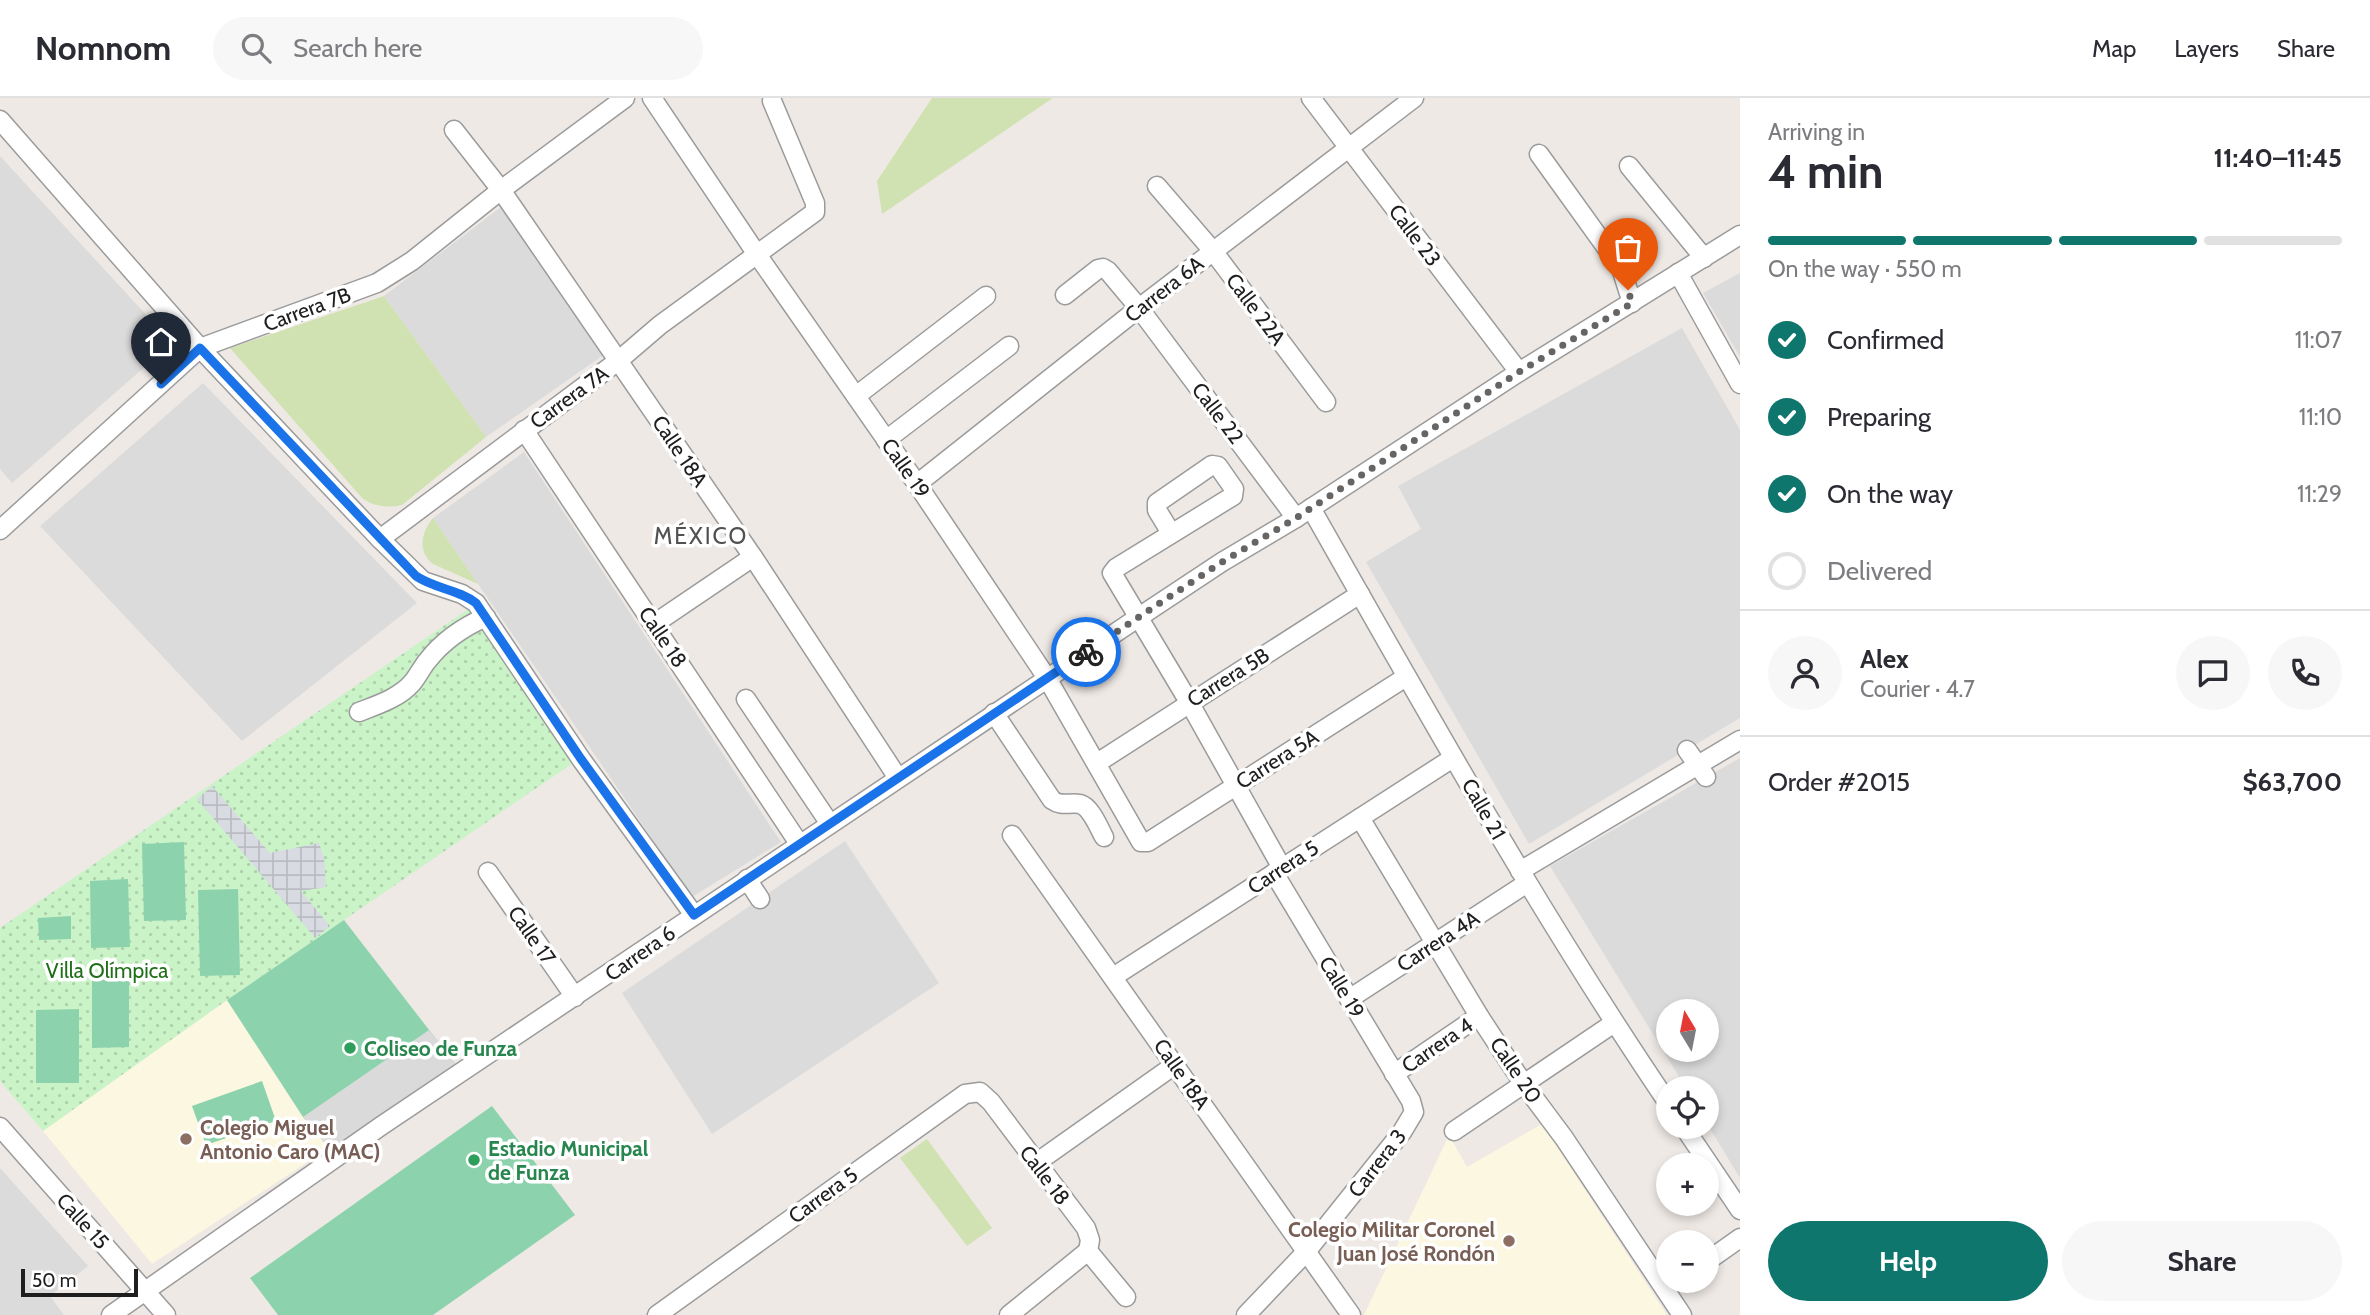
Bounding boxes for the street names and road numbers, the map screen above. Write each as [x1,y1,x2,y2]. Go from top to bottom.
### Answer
street label: Calle 23 [1384,199,1446,271]
street label: Carrera 6A [1120,251,1208,327]
street label: Calle 22A [1221,268,1291,350]
street label: Carrera 7B [260,282,354,336]
street label: Carrera 7A [525,360,613,434]
street label: Calle 22 [1187,377,1249,449]
street label: Calle 18A [647,411,713,492]
street label: Calle 19 [877,433,935,503]
street label: Calle 18 [634,602,692,672]
street label: Carrera 5B [1182,642,1274,712]
street label: Carrera 5A [1231,724,1323,794]
street label: Calle 21 [1457,774,1511,844]
street label: Carrera 5 [1243,835,1323,899]
street label: Calle 17 [503,901,561,969]
street label: Carrera 4A [1392,905,1484,977]
street label: Carrera 6 [600,920,680,986]
street label: Calle 19 [1314,952,1370,1022]
street label: Carrera 4 [1397,1012,1477,1078]
street label: Calle 20 [1485,1032,1547,1108]
street label: Calle 18A [1149,1034,1215,1114]
street label: Carrera 3 [1343,1124,1411,1202]
street label: Calle 18 [1015,1140,1075,1210]
street label: Carrera 5 [784,1162,862,1228]
street label: Calle 15 [51,1188,115,1254]

